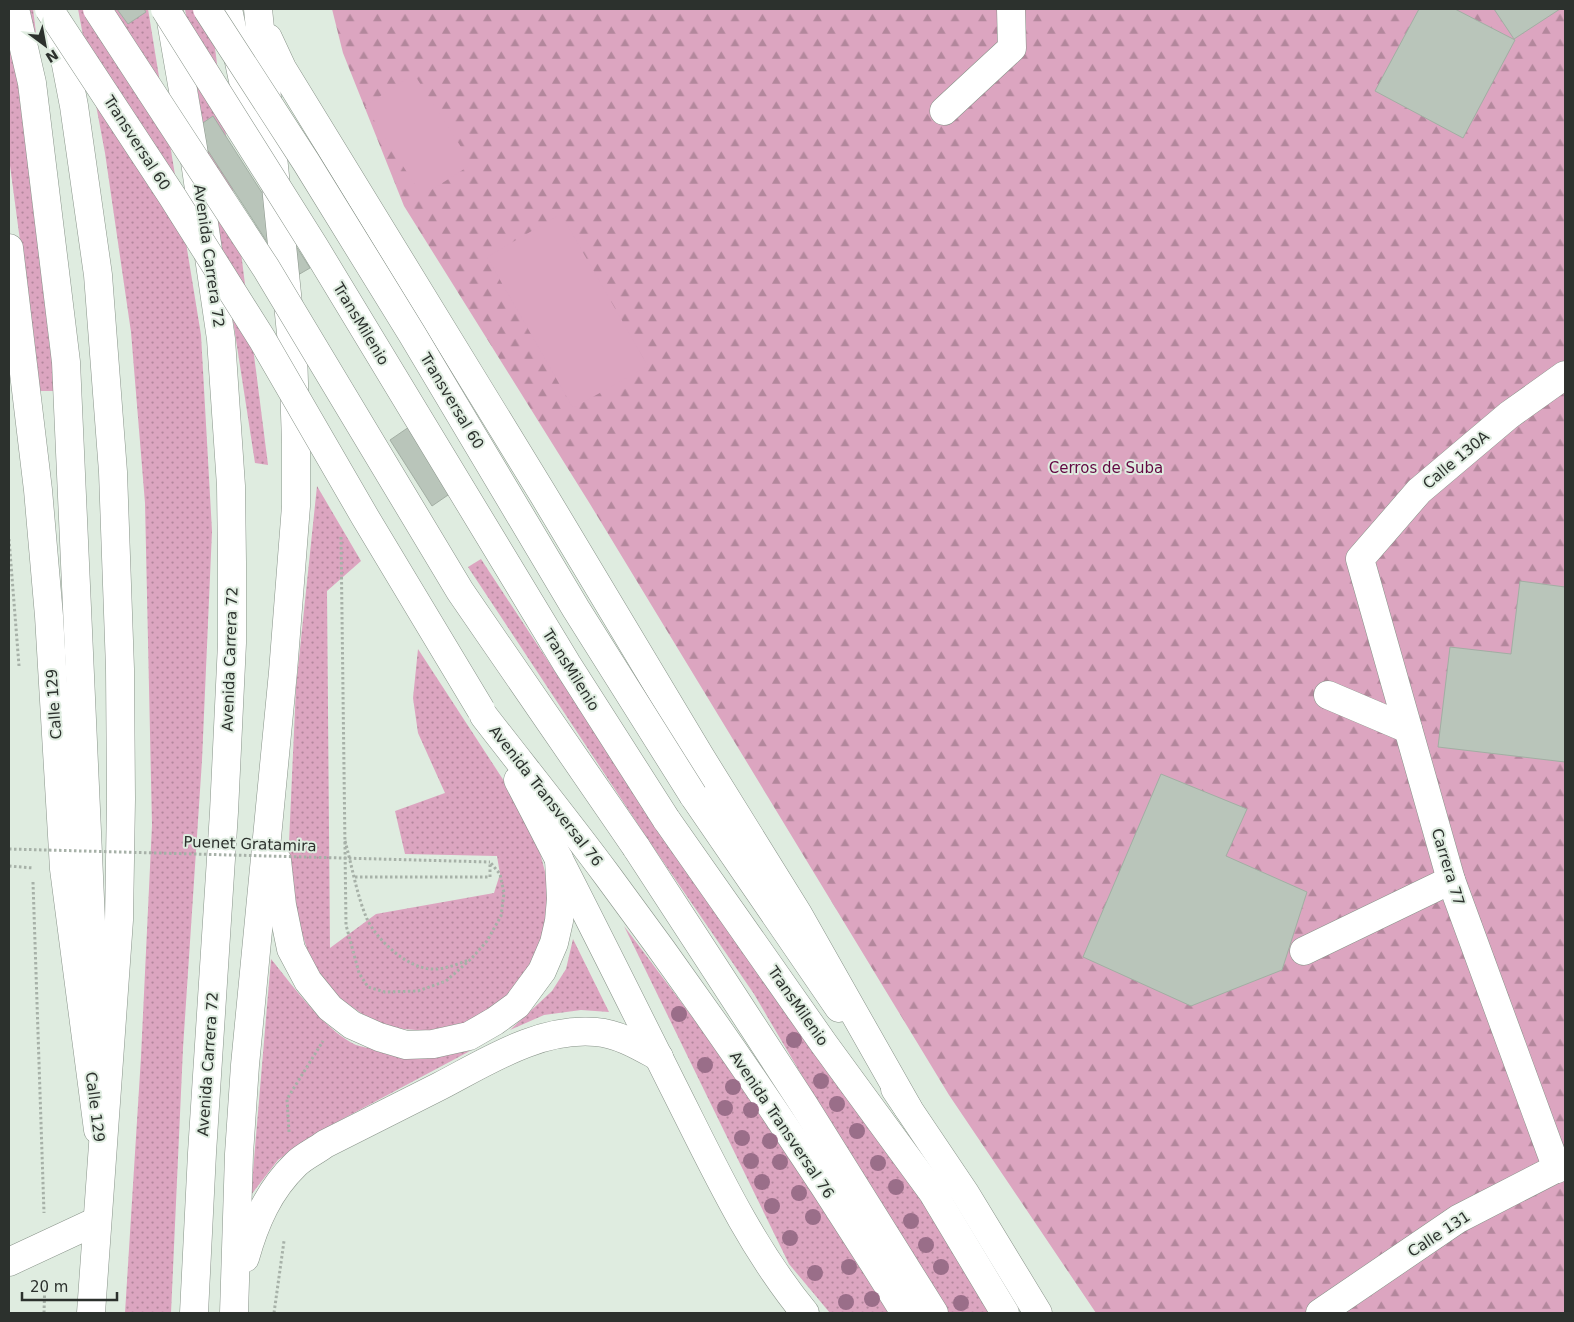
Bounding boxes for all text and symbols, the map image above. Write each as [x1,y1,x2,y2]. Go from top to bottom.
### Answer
north arrow [20,20,70,70]
text: N [43,46,61,66]
street label: Transversal 60 [99,92,174,194]
street label: Avenida Carrera 72 [190,183,228,329]
street label: TransMilenio [329,279,393,368]
street label: Transversal 60 [416,349,488,452]
street label: Calle 130A [1419,427,1493,493]
park label: Cerros de Suba [1049,459,1163,477]
street label: Avenida Carrera 72 [218,586,242,732]
street label: TransMilenio [538,625,603,714]
street label: Calle 129 [43,668,65,740]
street label: Avenida Transversal 76 [485,722,607,870]
street label: Carrera 77 [1428,826,1468,908]
street label: Puenet Gratamira [183,833,317,855]
street label: TransMilenio [763,962,832,1049]
street label: Avenida Carrera 72 [194,991,222,1137]
street label: Avenida Transversal 76 [726,1048,838,1202]
street label: Calle 129 [82,1071,108,1143]
street label: Calle 131 [1404,1207,1474,1261]
scale bar [22,1270,118,1302]
text: 20 m [30,1278,68,1296]

